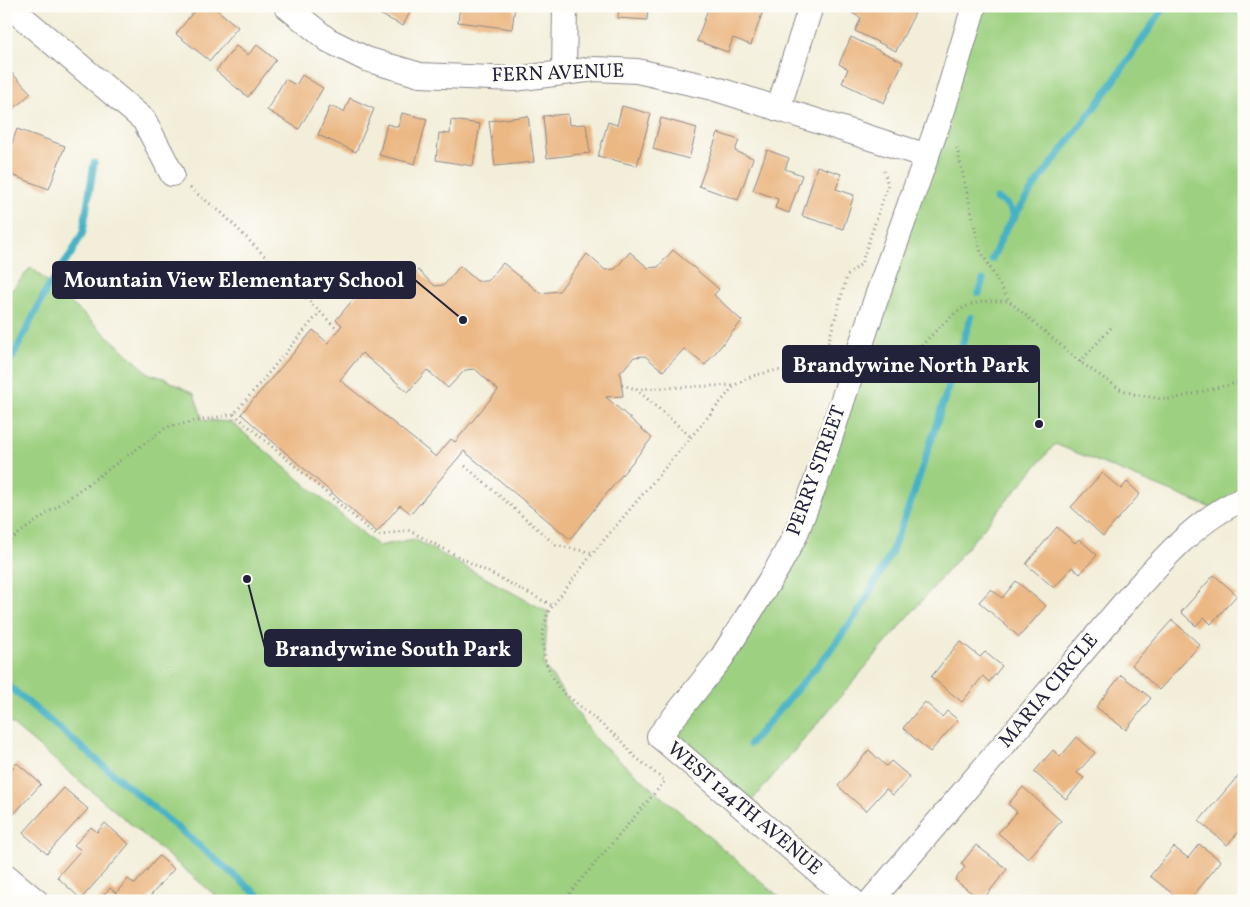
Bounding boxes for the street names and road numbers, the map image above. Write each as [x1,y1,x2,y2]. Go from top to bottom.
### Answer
street label: FERN AVENUE [491,58,625,90]
street label: PERRY STREET [781,402,854,540]
street label: MARIA CIRCLE [993,628,1105,754]
street label: WEST 124TH AVENUE [660,736,828,882]

